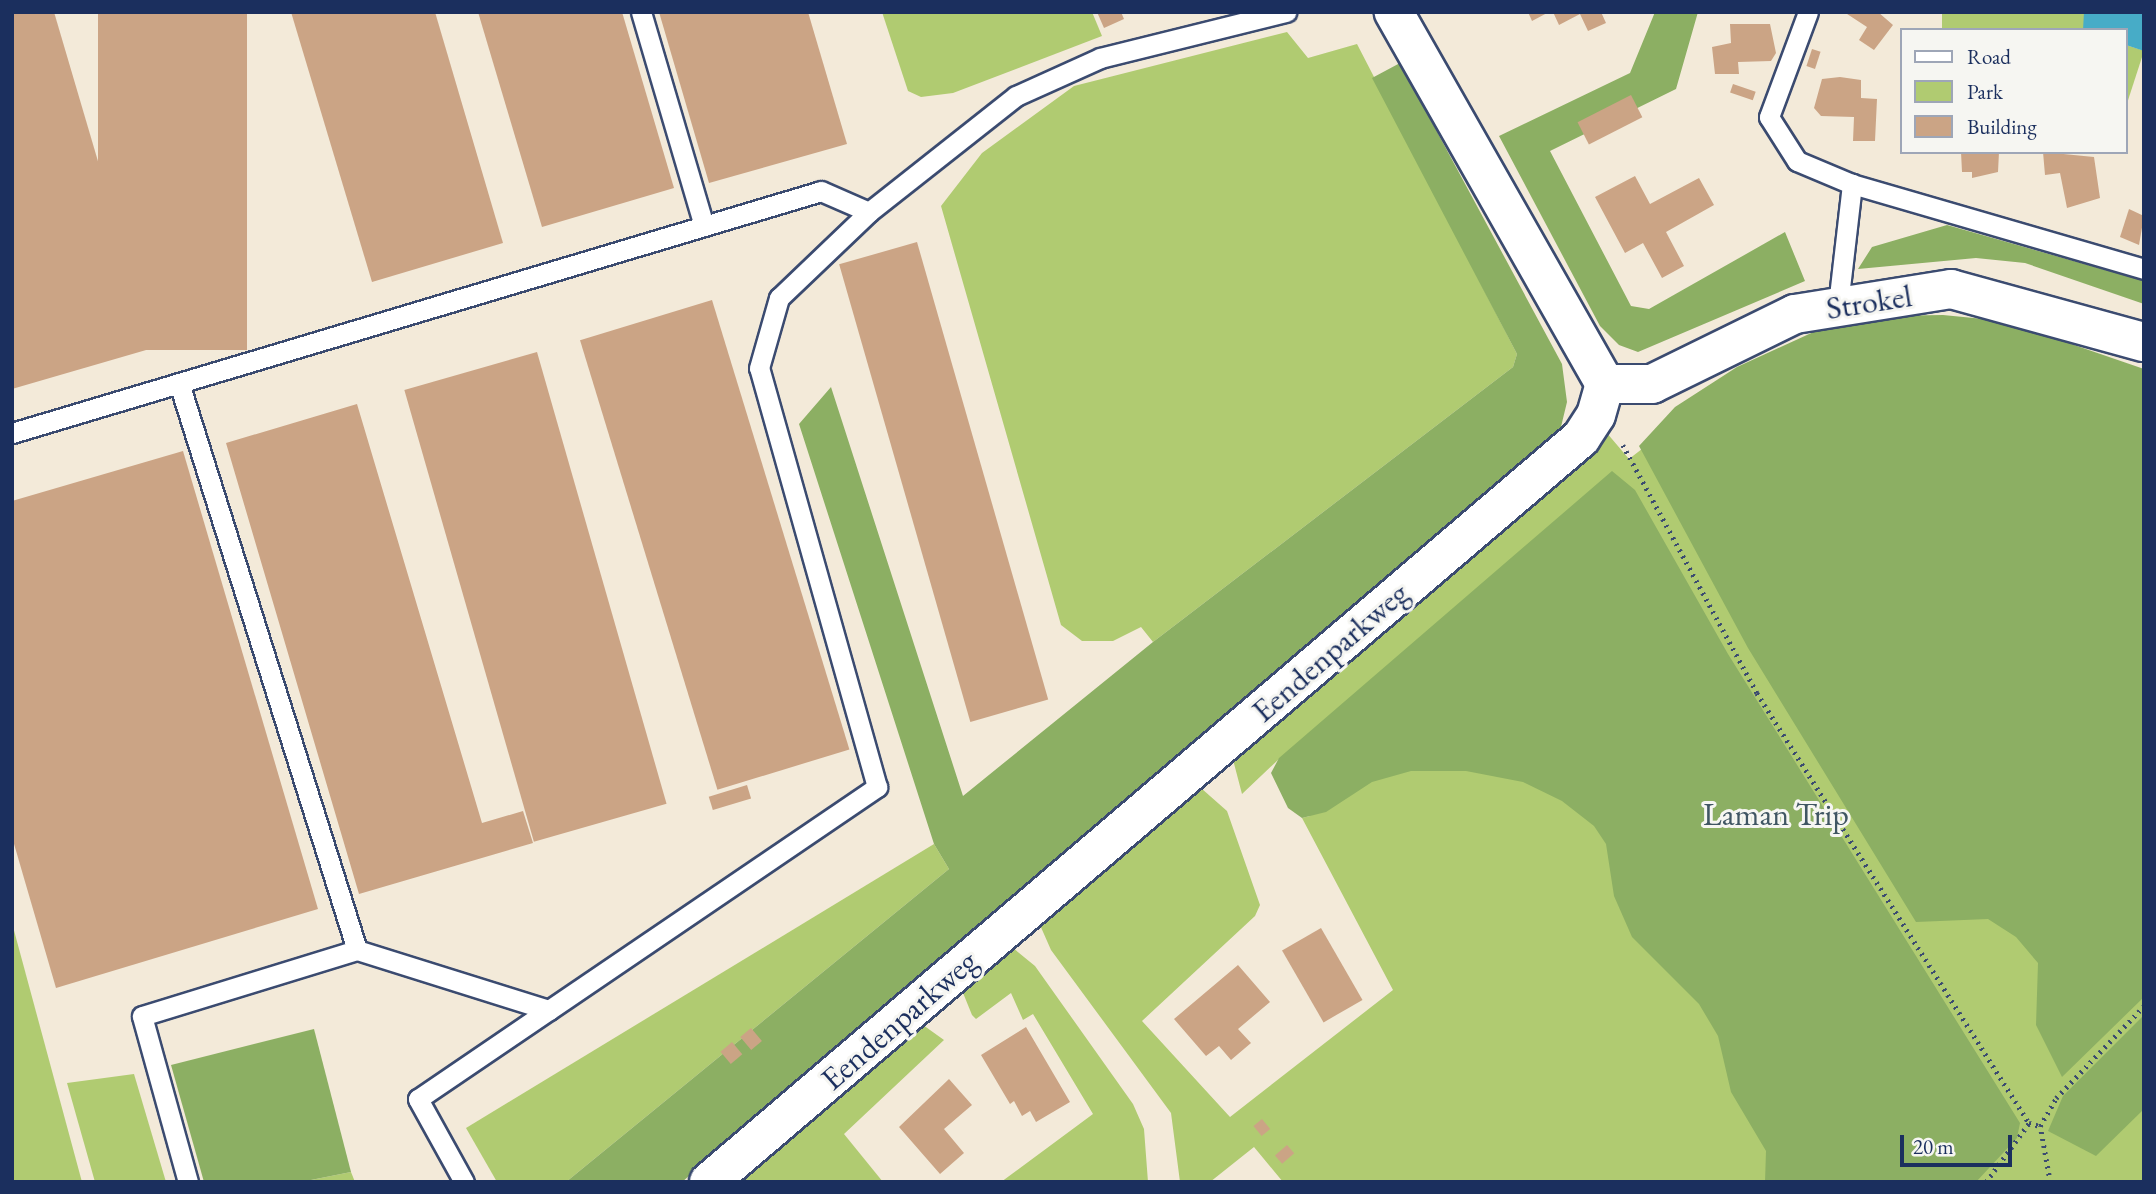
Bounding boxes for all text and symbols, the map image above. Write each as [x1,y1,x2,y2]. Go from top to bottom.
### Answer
legend [1900,28,2128,154]
text: Road [1967,43,2011,70]
text: Park [1967,78,2003,105]
text: Building [1967,113,2037,140]
street label: Strokel [1823,276,1915,328]
street label: Eendenparkweg [1244,574,1416,730]
park label: Laman Trip [1703,795,1849,833]
street label: Eendenparkweg [813,942,985,1098]
scale bar [1904,1120,2016,1164]
text: 20 m [1913,1133,1954,1160]

